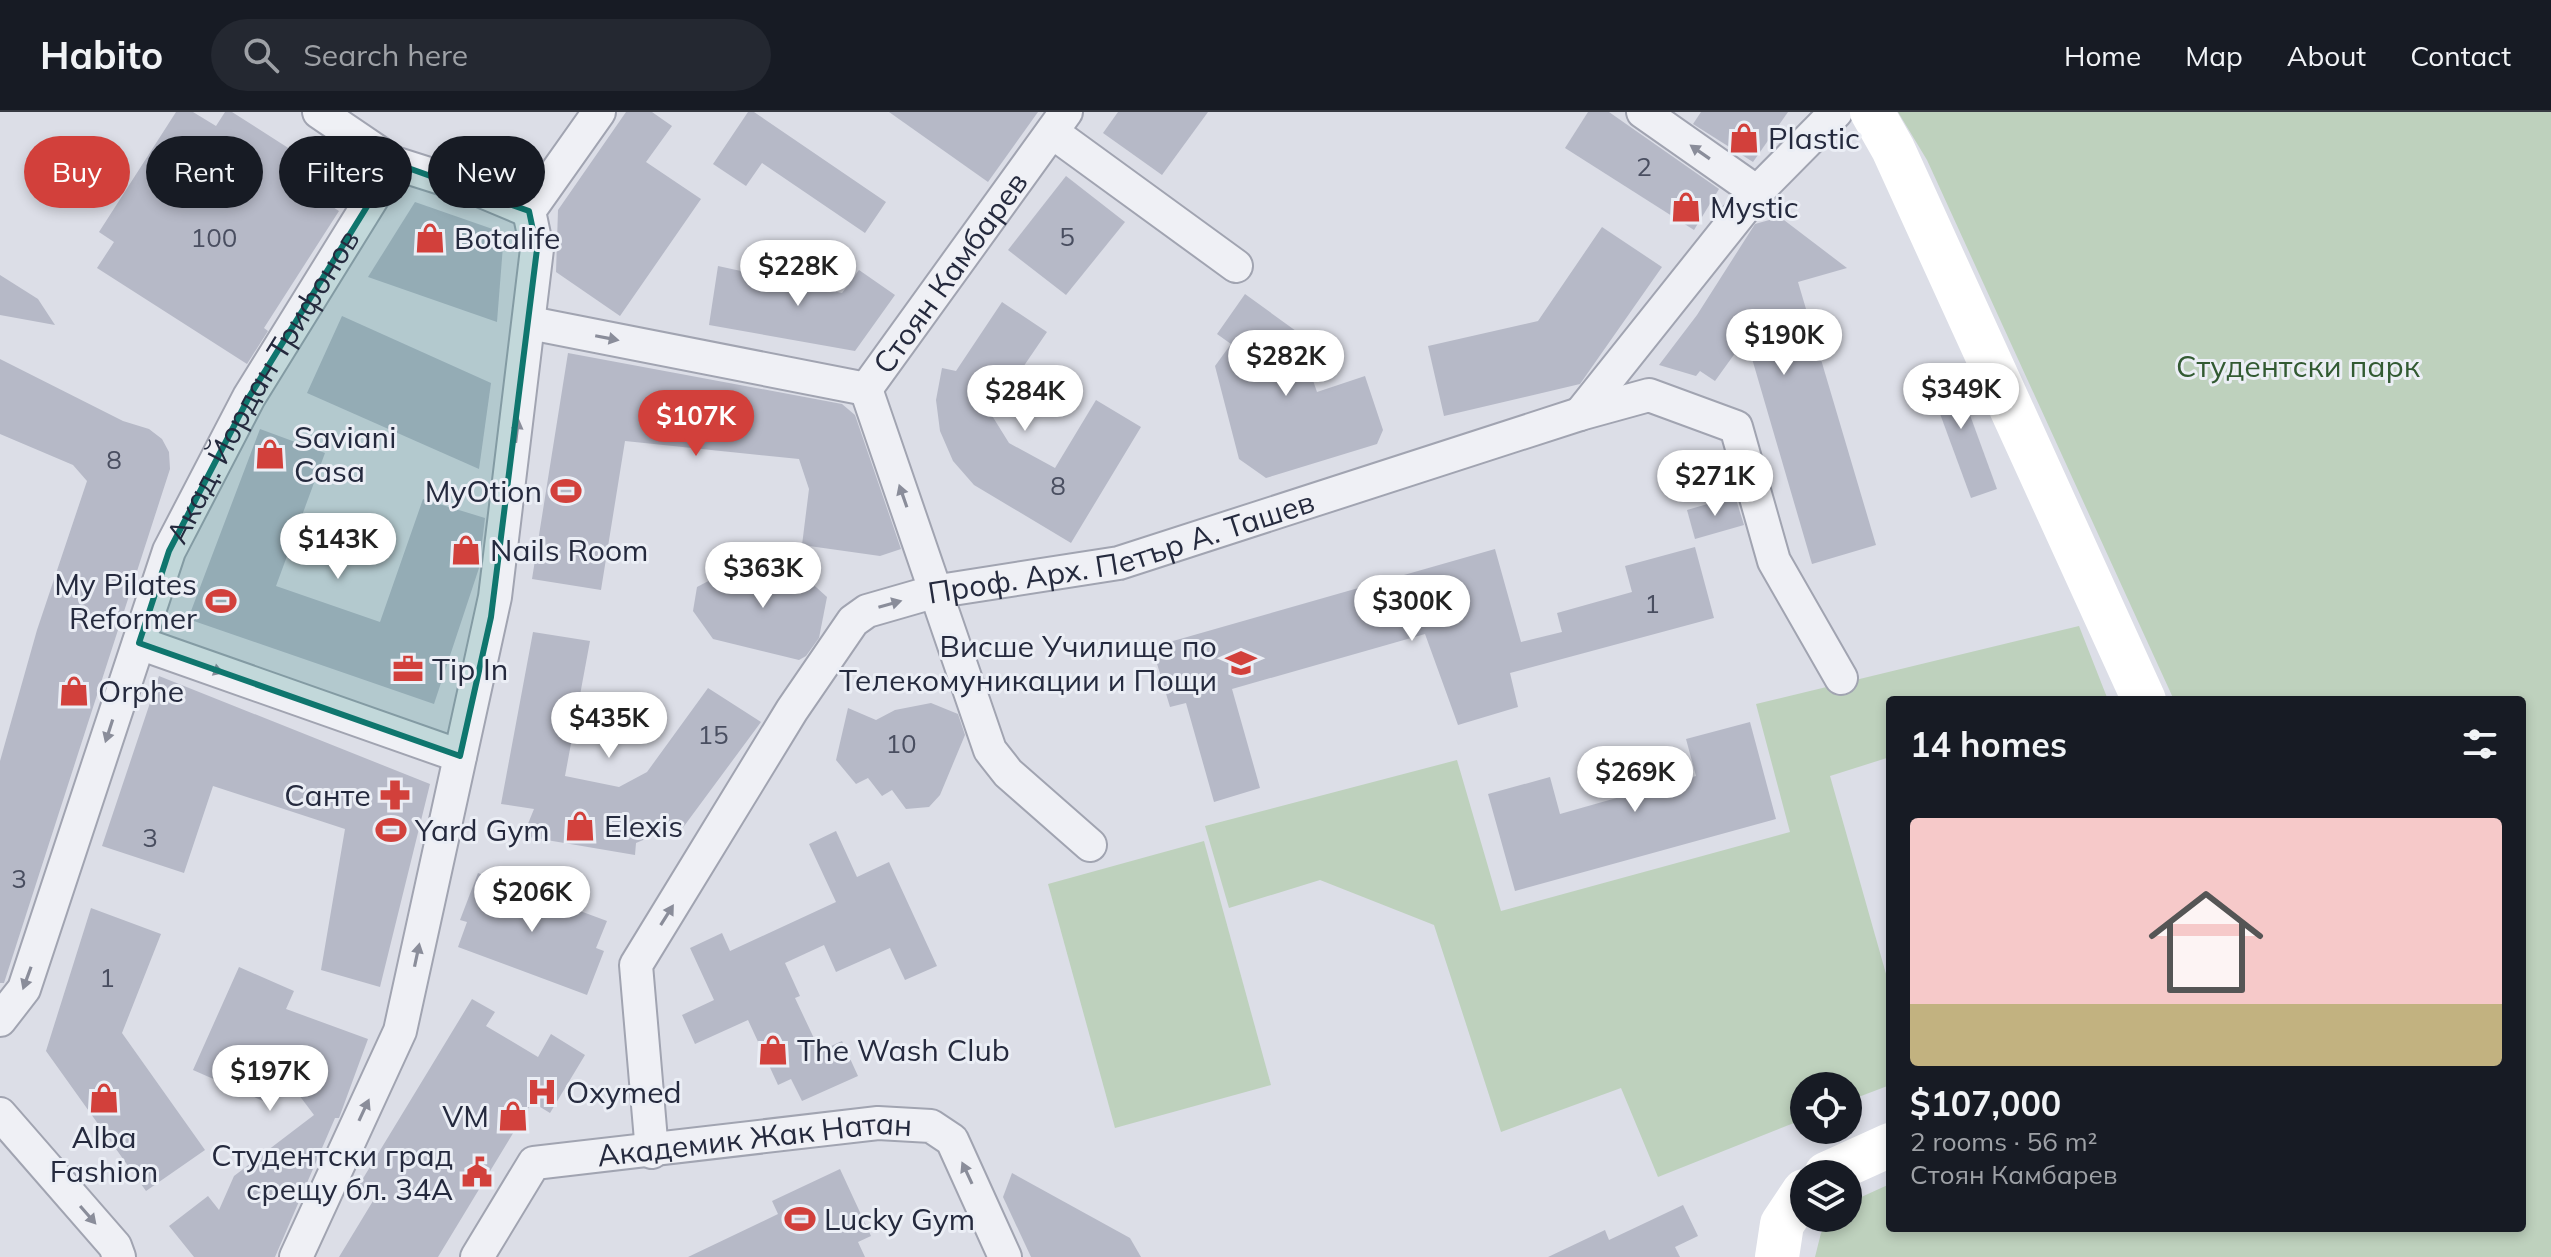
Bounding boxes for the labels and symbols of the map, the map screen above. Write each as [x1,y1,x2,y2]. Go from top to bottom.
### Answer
place label: Plastic [1768,119,1860,157]
shop icon: Plastic [1727,121,1761,155]
one-way arrow [1689,145,1710,160]
house number: 2 [1636,150,1652,183]
street label: Стоян Камбарев [865,164,1036,381]
place label: Mystic [1710,188,1799,226]
shop icon: Mystic [1669,190,1703,224]
place label: Botalife [454,219,560,257]
house number: 5 [1059,220,1075,253]
house number: 100 [191,221,237,254]
shop icon: Botalife [413,221,447,255]
street label: Акад. Йордан Трифонов [157,222,367,550]
pin: $228K [742,240,854,308]
pin: $190K [1728,309,1840,377]
pin: $282K [1230,330,1342,398]
one-way arrow [595,332,620,345]
park label: Студентски парк [2176,347,2421,385]
pin: $349K [1905,363,2017,431]
pin: $284K [969,365,1081,433]
pin: $107K [640,390,752,458]
place label: Saviani Casa [294,418,396,490]
one-way arrow [510,418,523,443]
shop icon: Saviani Casa [253,437,287,471]
house number: 8 [106,443,122,476]
pin: $271K [1659,450,1771,518]
house number: 8 [1050,469,1066,502]
place label: MyOtion [425,472,542,510]
sports icon: MyOtion [549,474,583,508]
street label: Проф. Арх. Петър А. Ташев [925,482,1319,612]
one-way arrow [897,483,909,507]
pin: $143K [282,513,394,581]
place label: Nails Room [490,531,648,569]
shop icon: Nails Room [449,533,483,567]
pin: $363K [707,542,819,610]
place label: My Pilates Reformer [54,565,197,637]
pin: $300K [1356,575,1468,643]
sports icon: My Pilates Reformer [204,584,238,618]
house number: 1 [1644,587,1660,620]
one-way arrow [879,597,903,610]
place label: Висше Училище по Телекомуникации и Пощи [839,627,1217,699]
school or university icon: Висше Училище по Телекомуникации и Пощи [1224,646,1258,680]
place label: Tip In [432,650,508,688]
office icon: Tip In [391,652,425,686]
one-way arrow [200,663,224,676]
place label: Orphe [98,672,184,710]
shop icon: Orphe [57,674,91,708]
pin: $435K [553,692,665,760]
house number: 15 [697,718,729,751]
one-way arrow [103,720,115,744]
house number: 10 [885,727,917,760]
pin: $269K [1579,746,1691,814]
place label: Санте [284,776,371,814]
pharmacy icon: Санте [378,778,412,812]
place label: Elexis [604,807,683,845]
shop icon: Elexis [563,809,597,843]
place label: Yard Gym [414,811,550,849]
sports icon: Yard Gym [374,813,408,847]
house number: 3 [142,821,158,854]
house number: 3 [11,862,27,895]
pin: $206K [476,866,588,934]
one-way arrow [660,904,674,926]
one-way arrow [411,942,424,967]
house number: 1 [99,961,115,994]
one-way arrow [20,966,33,990]
place label: The Wash Club [797,1031,1010,1069]
shop icon: The Wash Club [756,1033,790,1067]
pin: $197K [214,1045,326,1113]
place label: Oxymed [566,1073,682,1111]
hospital icon: Oxymed [525,1075,559,1109]
shop icon: Alba Fashion [87,1081,121,1115]
place label: VM [442,1097,489,1135]
one-way arrow [357,1098,371,1122]
shop icon: VM [496,1099,530,1133]
street label: Академик Жак Натан [595,1104,913,1175]
place label: Alba Fashion [50,1118,158,1190]
place label: Студентски град срещу бл. 34А [211,1136,453,1208]
public building icon: Студентски град срещу бл. 34А [460,1155,494,1189]
one-way arrow [960,1161,973,1185]
place label: Lucky Gym [824,1200,975,1238]
sports icon: Lucky Gym [783,1202,817,1236]
one-way arrow [79,1205,96,1225]

